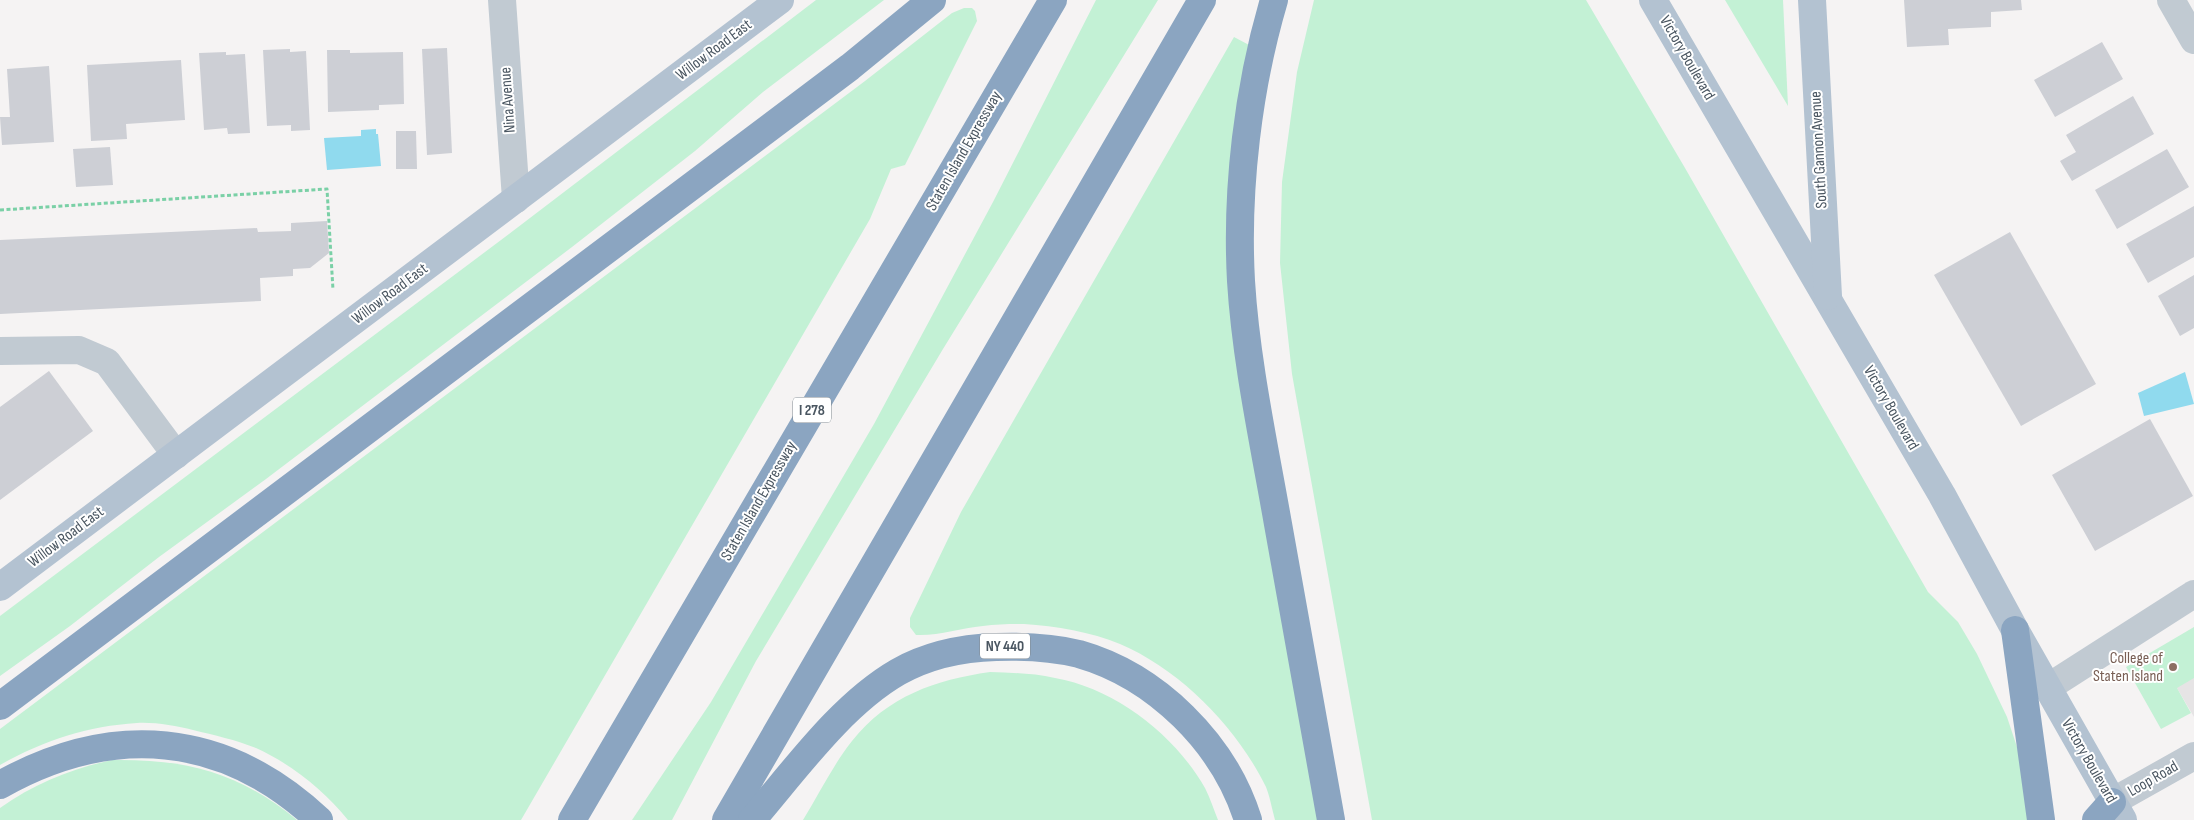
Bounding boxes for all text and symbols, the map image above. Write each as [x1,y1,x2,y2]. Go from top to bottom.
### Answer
street label: Victory Boulevard [1655,12,1719,104]
street label: Willow Road East [672,15,756,85]
street label: Nina Avenue [496,67,520,133]
street label: Staten Island Expressway [922,88,1006,214]
street label: South Gannon Avenue [1806,91,1832,209]
street label: Willow Road East [348,259,432,329]
street label: Victory Boulevard [1859,362,1923,454]
road number: I 278 [793,398,831,422]
street label: Staten Island Expressway [717,438,801,564]
street label: Willow Road East [24,502,108,572]
road number: NY 440 [980,634,1030,658]
place label: College of Staten Island [2093,649,2163,686]
marker: College of Staten Island [2167,661,2179,673]
street label: Victory Boulevard [2057,715,2121,807]
street label: Loop Road [2124,757,2182,801]

